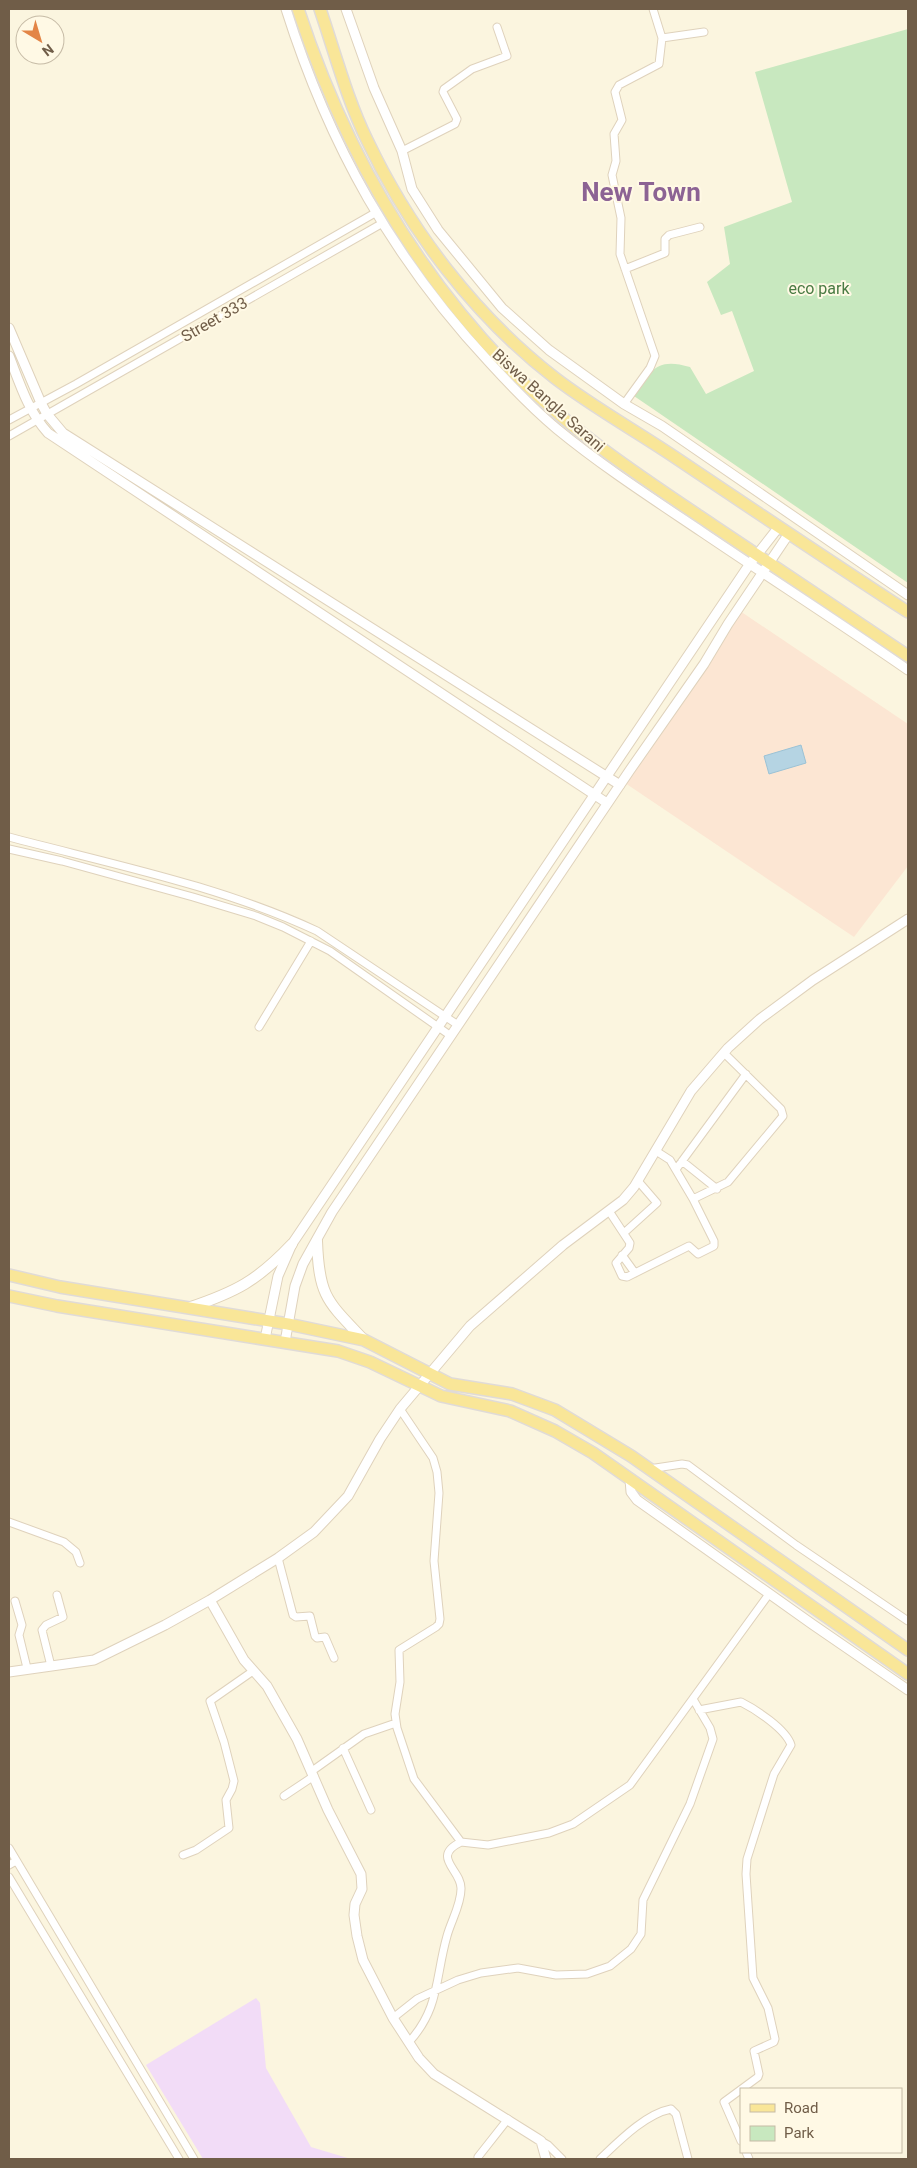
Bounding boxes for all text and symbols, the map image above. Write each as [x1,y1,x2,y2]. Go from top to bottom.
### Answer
north arrow [15,15,65,65]
text: N [39,41,57,60]
district label: New Town [581,177,701,207]
park label: eco park [788,279,850,298]
street label: Street 333 [178,293,251,346]
street label: Biswa Bangla Sarani [489,345,609,456]
legend [740,2088,902,2153]
text: Road [784,2099,818,2117]
text: Park [784,2124,815,2142]

